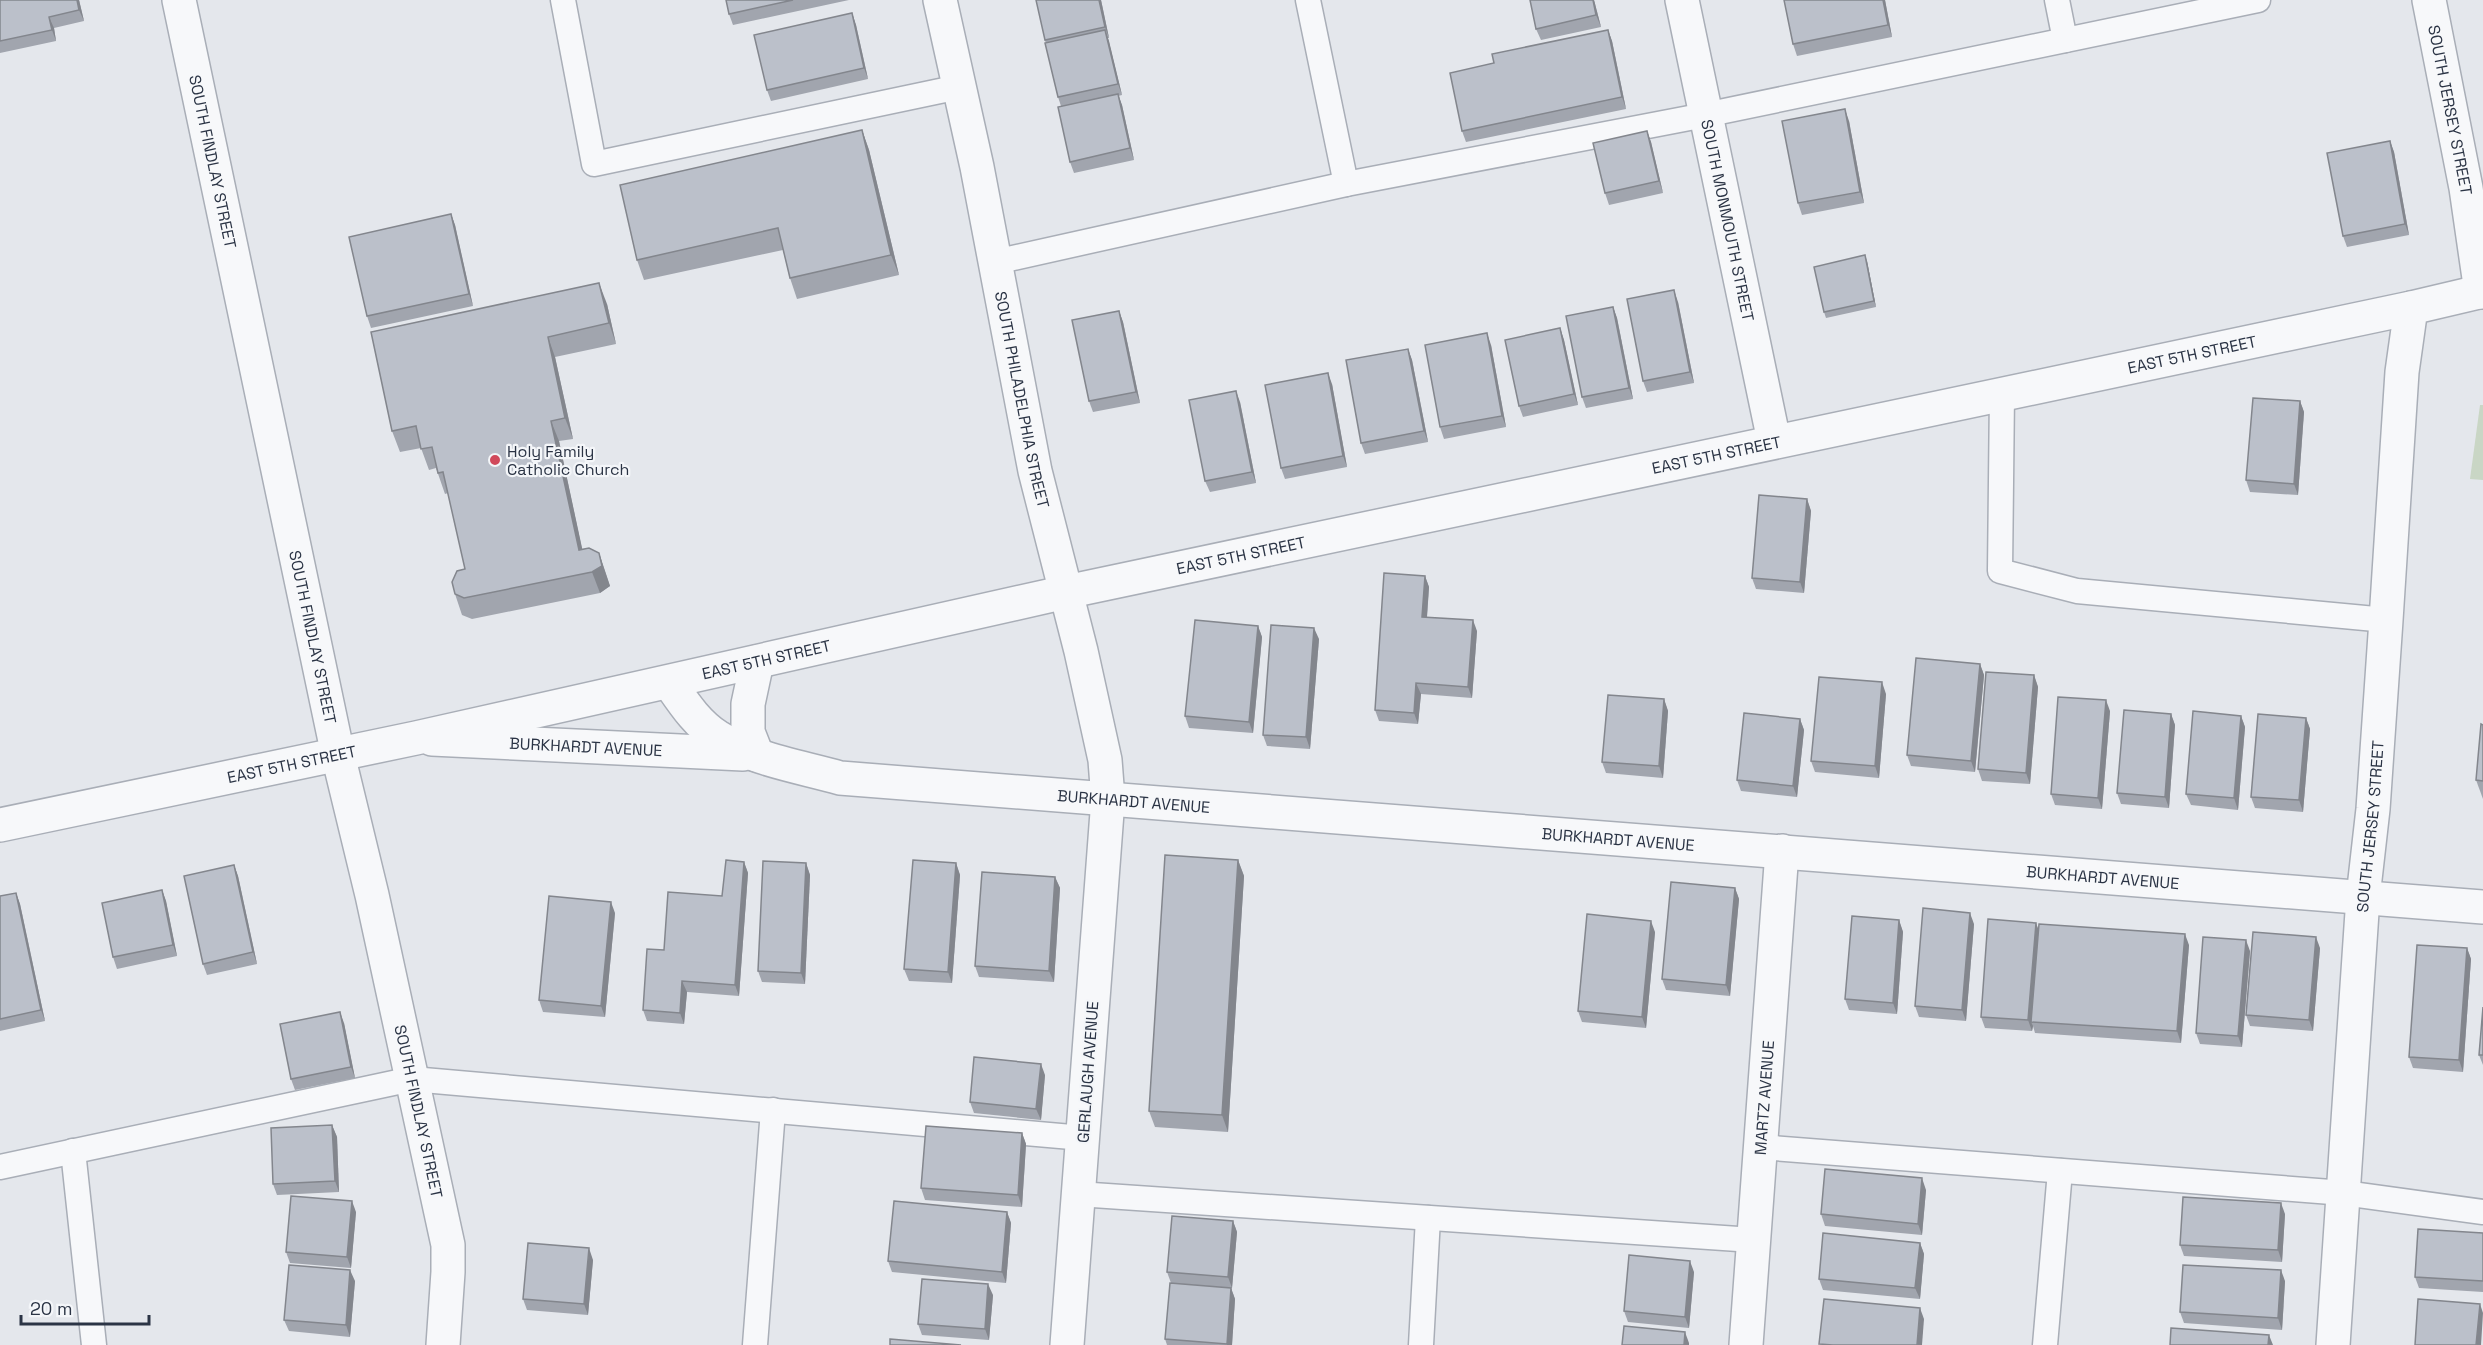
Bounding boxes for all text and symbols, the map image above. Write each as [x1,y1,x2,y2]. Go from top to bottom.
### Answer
street label: SOUTH JERSEY STREET [2424,23,2477,196]
street label: SOUTH FINDLAY STREET [185,73,241,250]
street label: SOUTH MONMOUTH STREET [1697,117,1759,323]
street label: SOUTH PHILADELPHIA STREET [990,289,1055,510]
street label: EAST 5TH STREET [2125,330,2258,378]
street label: EAST 5TH STREET [1650,431,1783,479]
place label: Holy Family Catholic Church [507,441,629,480]
marker: Holy Family Catholic Church [488,453,502,467]
street label: EAST 5TH STREET [1174,531,1307,579]
street label: SOUTH FINDLAY STREET [285,548,342,726]
street label: EAST 5TH STREET [700,635,833,684]
street label: BURKHARDT AVENUE [509,732,663,761]
street label: EAST 5TH STREET [225,740,358,788]
street label: SOUTH JERSEY STREET [2351,740,2388,913]
street label: BURKHARDT AVENUE [1056,785,1211,818]
street label: BURKHARDT AVENUE [1541,823,1695,856]
street label: BURKHARDT AVENUE [2025,861,2180,894]
street label: GERLAUGH AVENUE [1073,1000,1103,1144]
street label: SOUTH FINDLAY STREET [390,1023,448,1200]
street label: MARTZ AVENUE [1749,1040,1779,1156]
scale bar [21,1288,148,1326]
text: 20 m [30,1297,73,1320]

